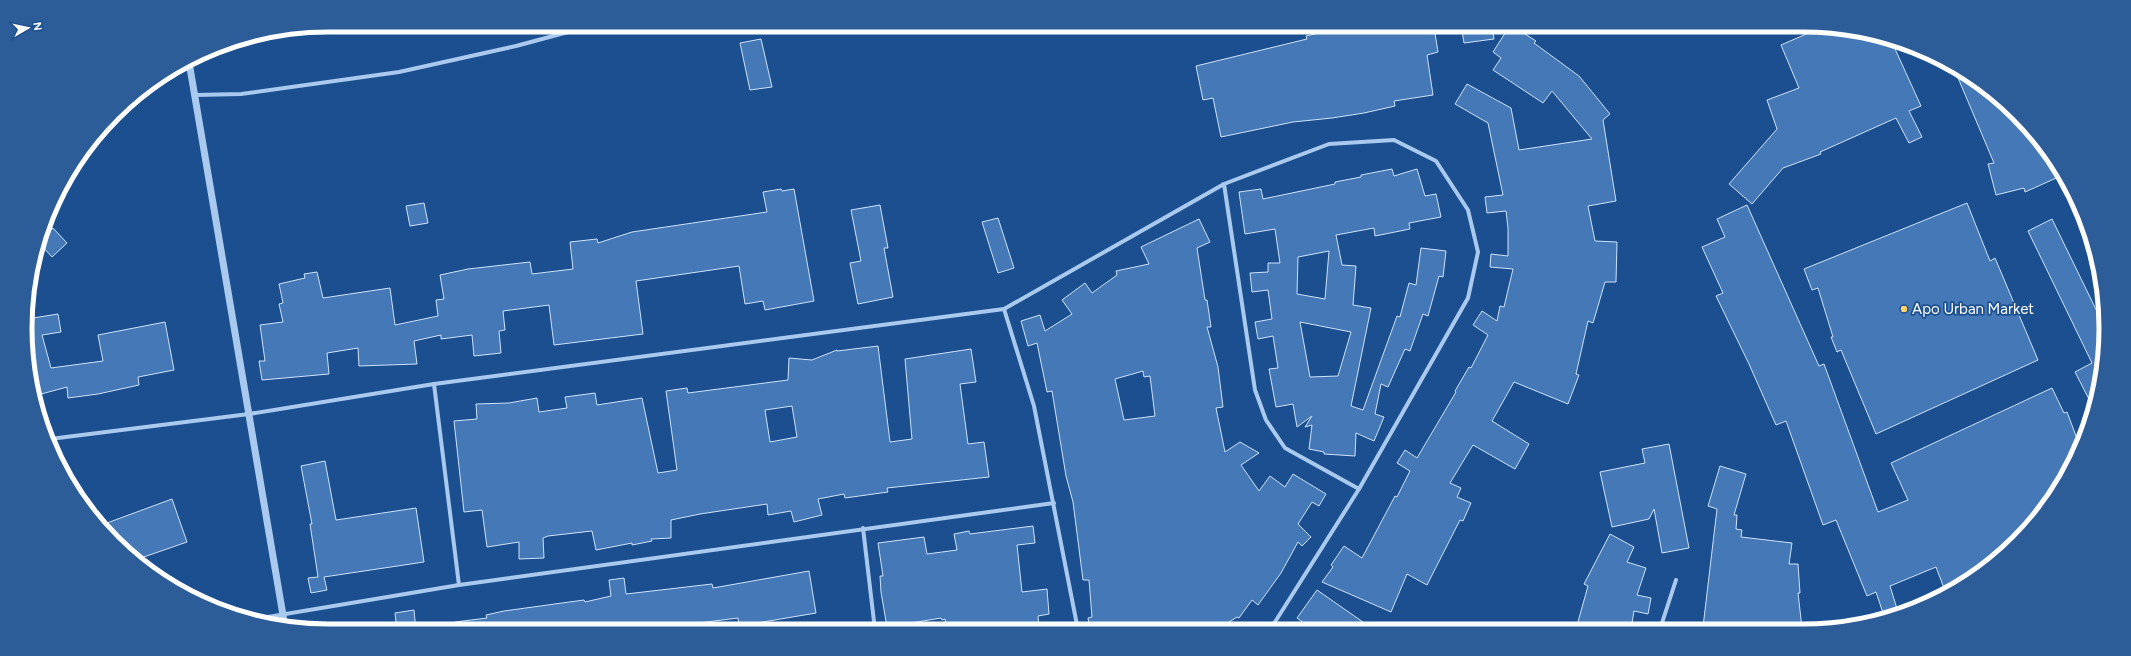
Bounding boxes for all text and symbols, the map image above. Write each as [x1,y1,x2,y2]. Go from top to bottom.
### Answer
north arrow [8,8,48,48]
text: N [30,21,44,32]
place label: Apo Urban Market [1912,300,2034,318]
marker: Apo Urban Market [1899,304,1909,314]

